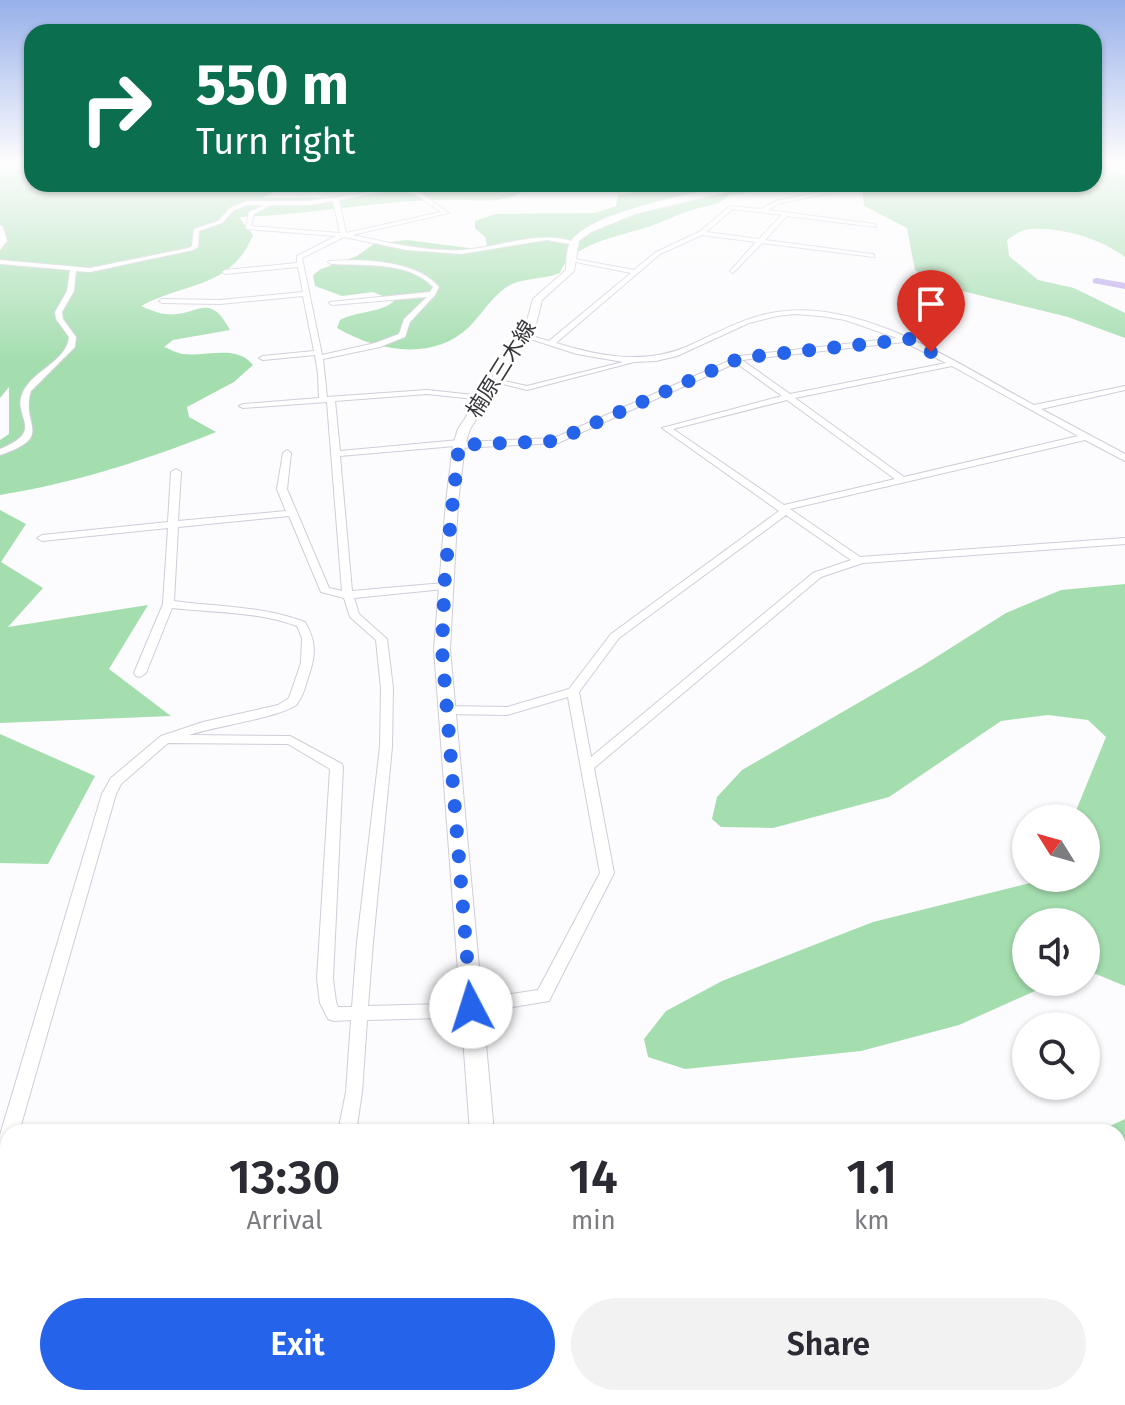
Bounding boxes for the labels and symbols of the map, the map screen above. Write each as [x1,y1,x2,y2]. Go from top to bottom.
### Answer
pin [897,270,965,352]
street label: 楠原三木線 [460,315,542,423]
north arrow [1012,804,1100,892]
position arrow [429,965,513,1049]

